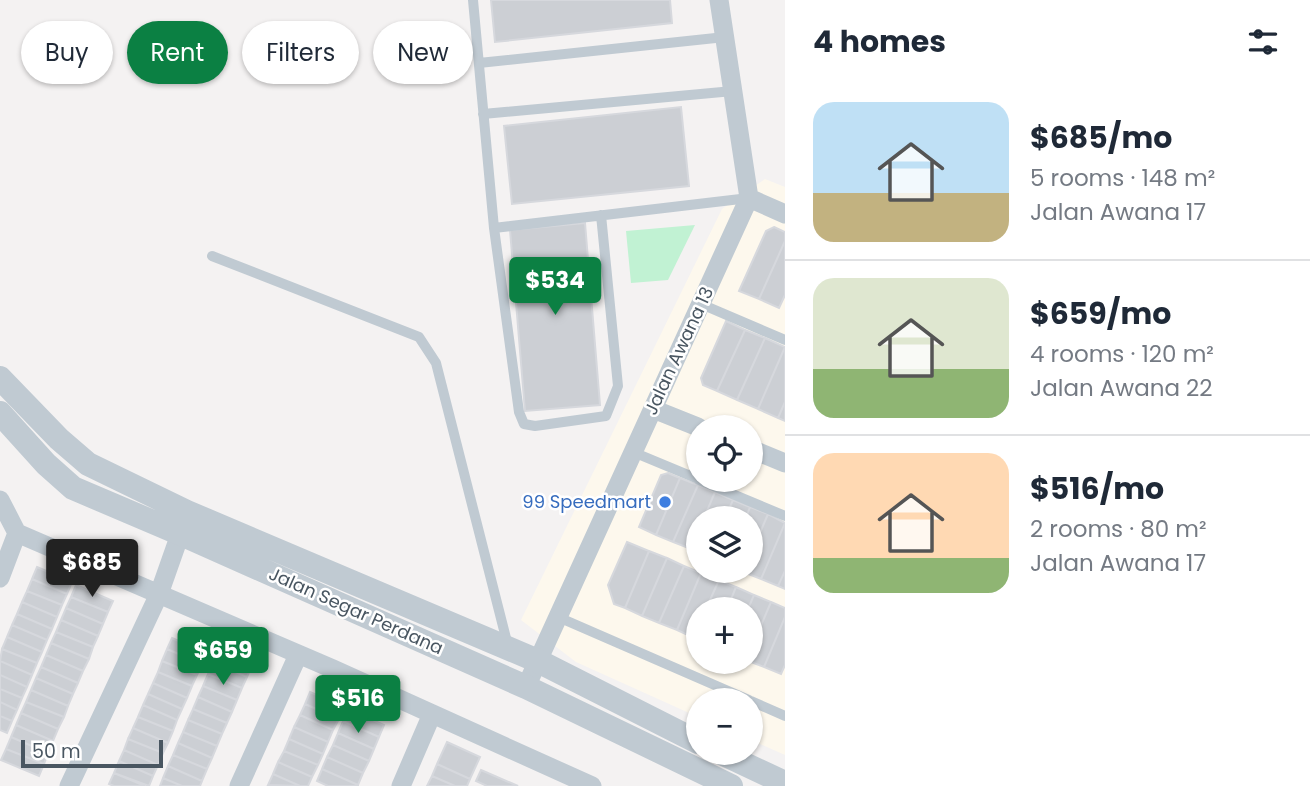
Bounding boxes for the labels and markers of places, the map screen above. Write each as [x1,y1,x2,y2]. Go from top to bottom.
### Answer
pin: $534 [514,258,596,317]
place label: 99 Speedmart [522,489,651,514]
marker: 99 Speedmart [657,494,673,510]
pin: $685 [51,540,133,599]
pin: $659 [182,628,264,687]
pin: $516 [317,676,399,735]

